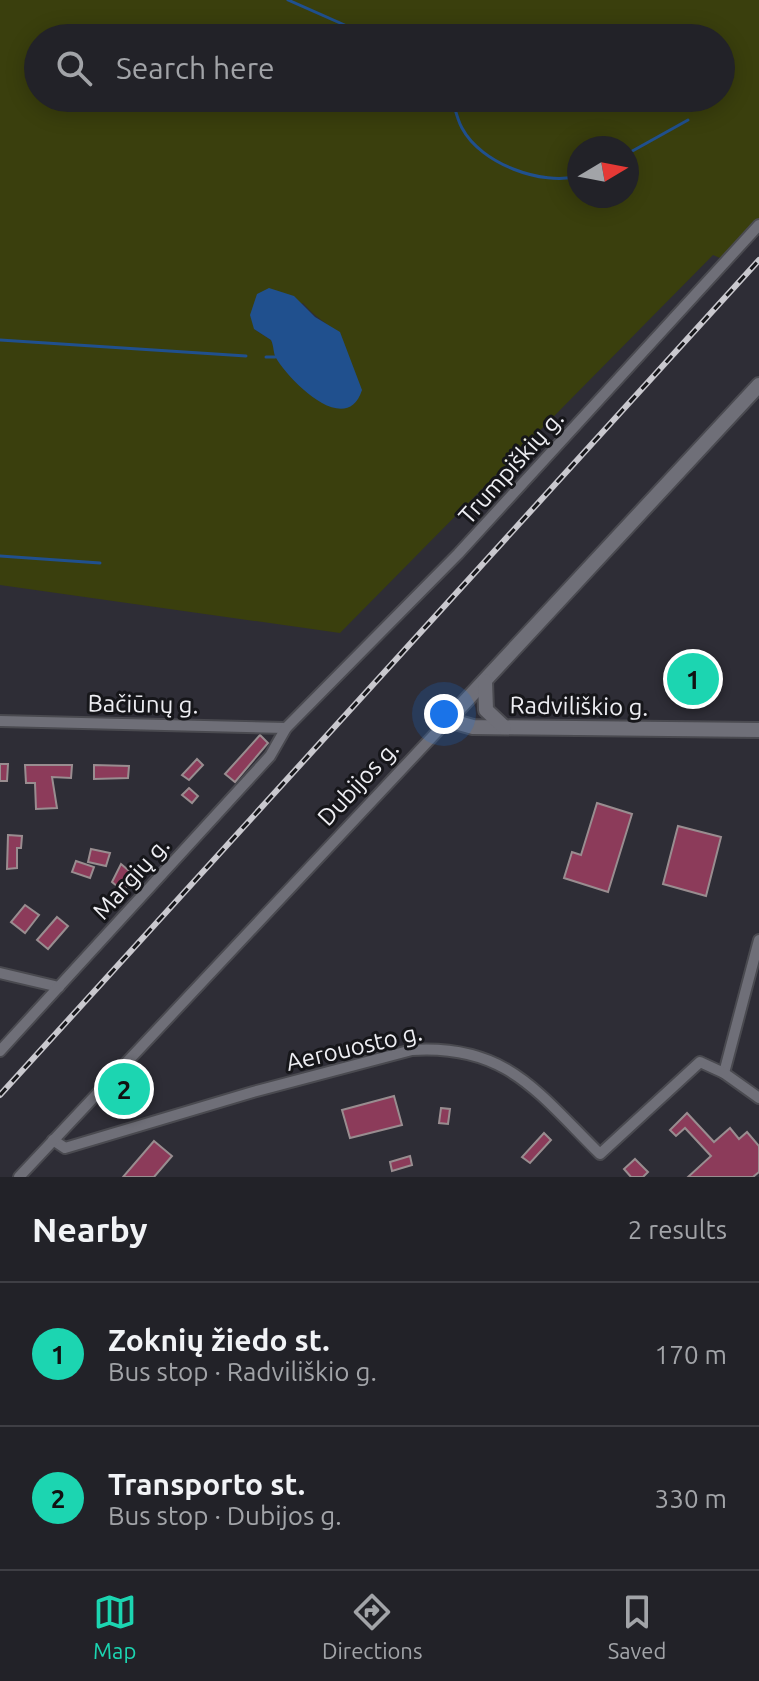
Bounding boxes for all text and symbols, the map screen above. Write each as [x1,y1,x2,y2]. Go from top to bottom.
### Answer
search box [24,24,735,112]
icon: search [52,46,96,90]
text: Search here [116,51,275,85]
north arrow [567,136,639,208]
street label: Trumpiškių g. [453,405,569,529]
pin: 1 [667,649,719,709]
street label: Bačiūnų g. [87,690,199,718]
street label: Radviliškio g. [509,691,649,721]
your location [424,694,464,734]
street label: Dubijos g. [312,735,404,831]
street label: Margių g. [87,832,175,924]
street label: Aerouosto g. [283,1018,425,1076]
pin: 2 [98,1059,150,1119]
text: Nearby [32,1210,147,1248]
text: 2 results [628,1215,727,1244]
text: Zoknių žiedo st. [108,1323,330,1357]
text: 1 [51,1340,65,1369]
text: 170 m [655,1340,727,1369]
text: Bus stop · Radviliškio g. [108,1357,377,1386]
text: Transporto st. [108,1467,305,1501]
text: 2 [51,1484,65,1513]
text: 330 m [655,1484,727,1513]
text: Bus stop · Dubijos g. [108,1501,342,1530]
tab: Map [93,1590,137,1663]
tab: Directions [322,1590,422,1663]
tab: Saved [608,1590,666,1663]

